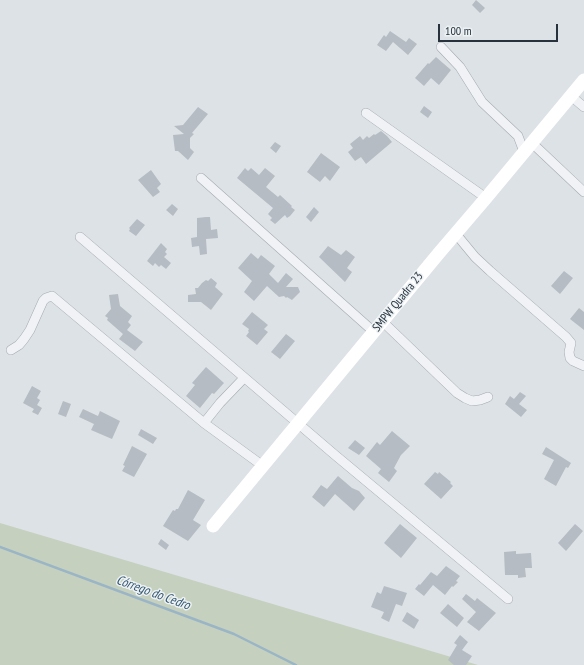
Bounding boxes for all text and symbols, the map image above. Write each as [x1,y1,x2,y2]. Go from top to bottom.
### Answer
scale bar [440,16,560,42]
text: 100 m [445,23,472,38]
street label: SMPW Quadra 23 [370,269,426,335]
water label: Córrego do Cedro [114,572,192,614]

